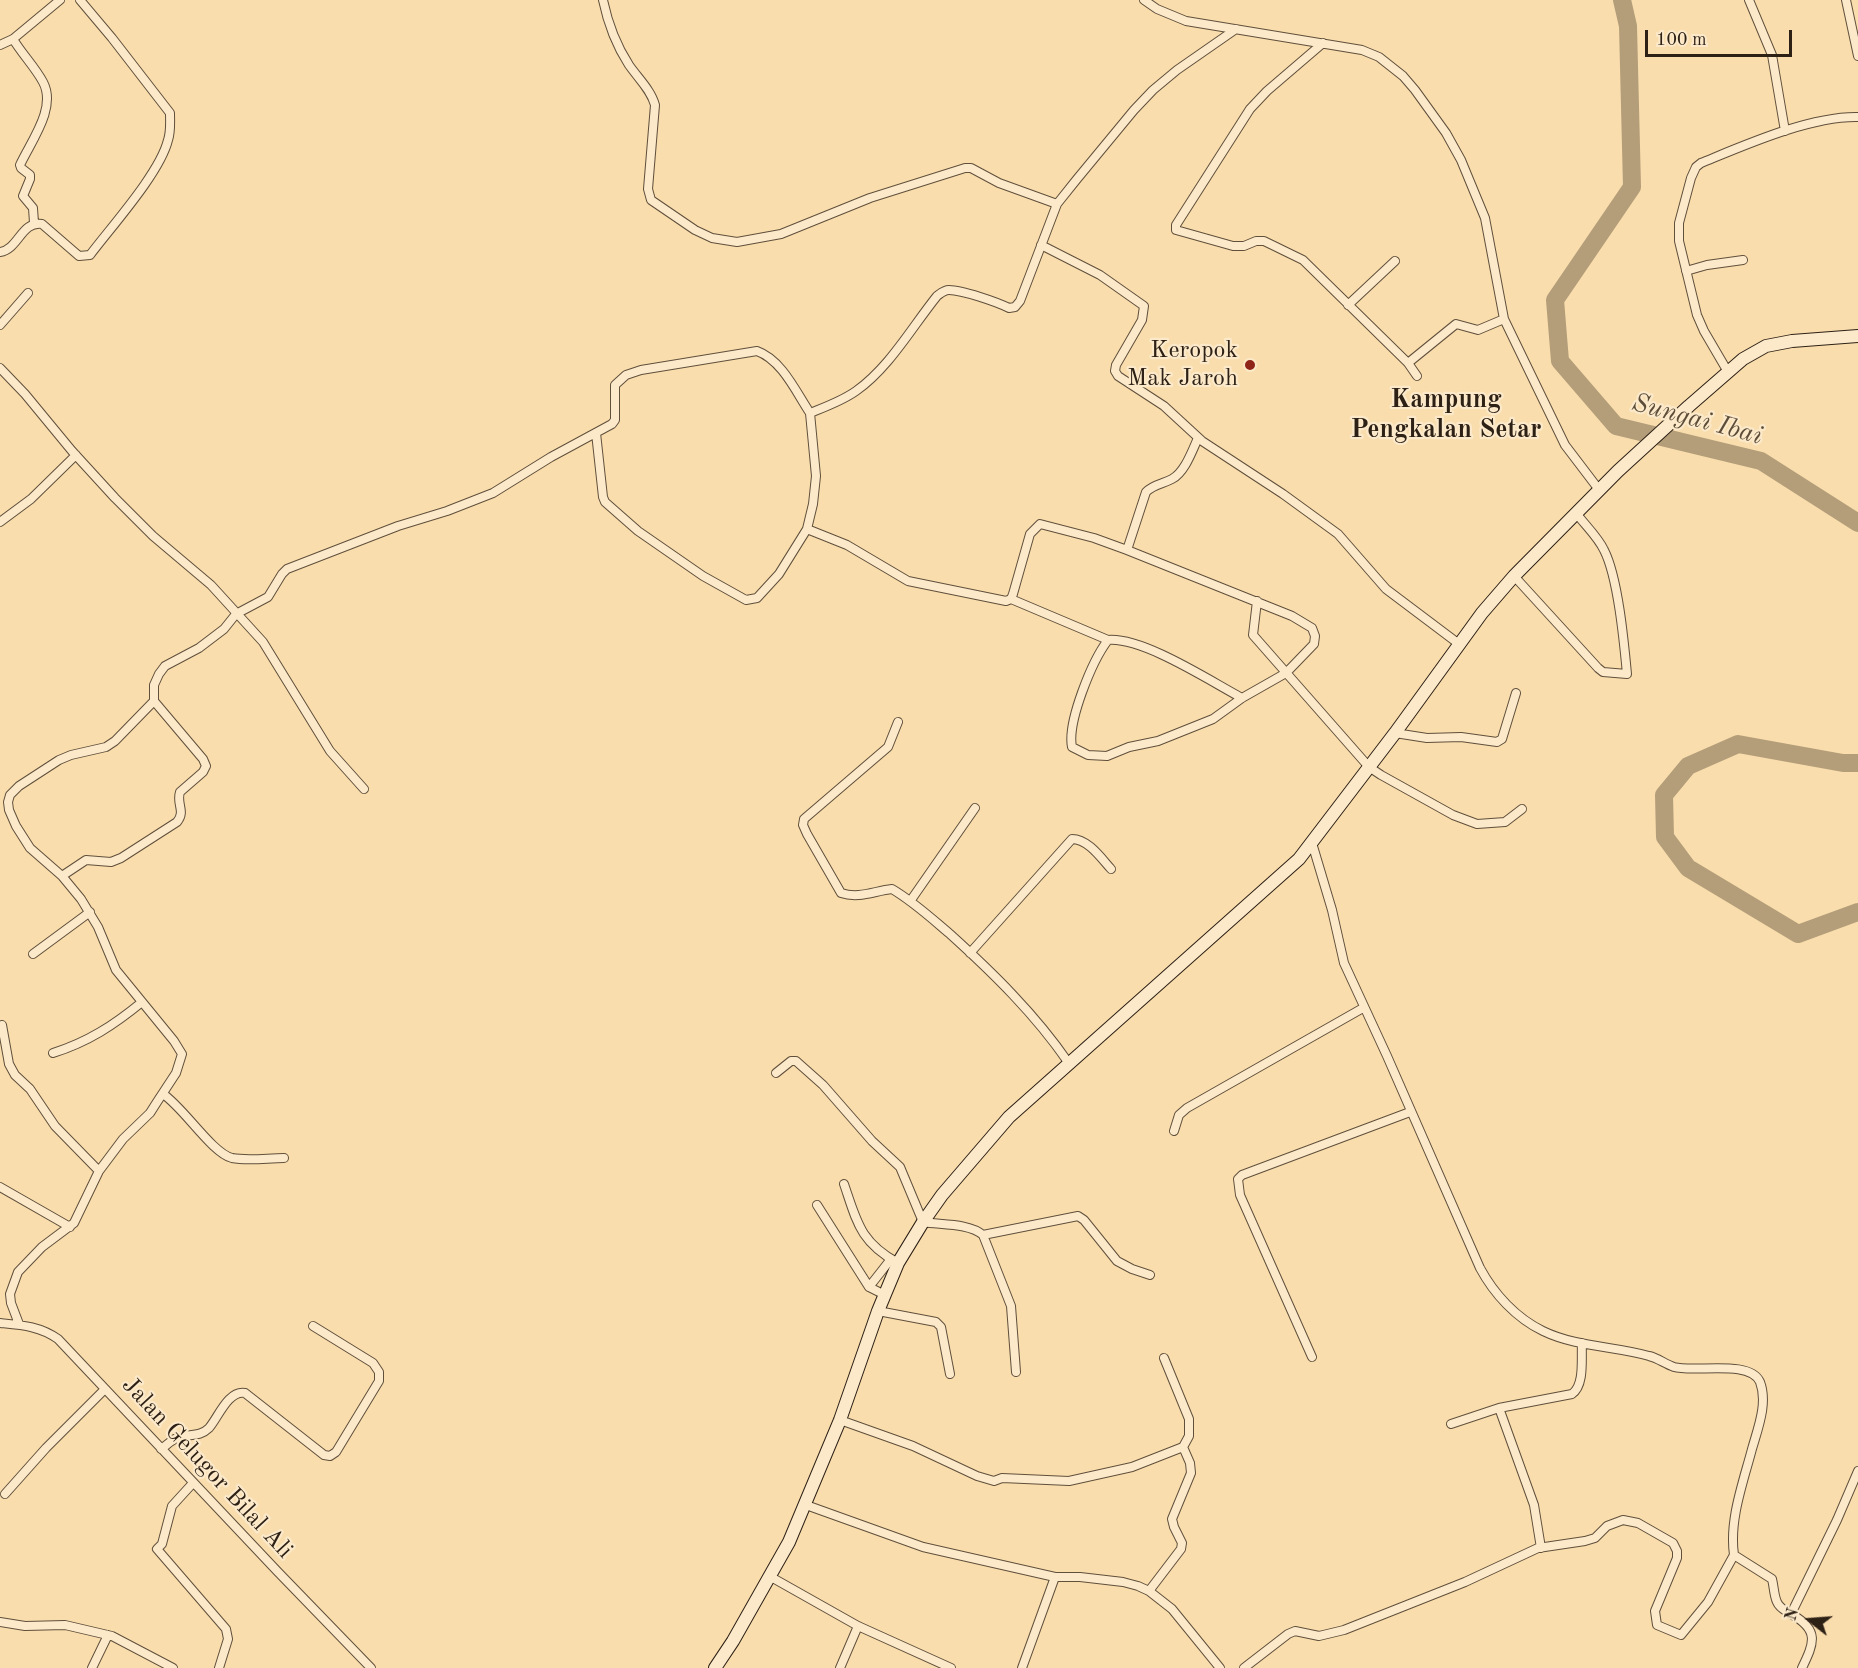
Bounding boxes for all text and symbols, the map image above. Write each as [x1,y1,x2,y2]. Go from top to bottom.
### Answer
scale bar [1648,18,1795,56]
text: 100 m [1656,31,1707,49]
place label: Keropok Mak Jaroh [1127,337,1238,393]
marker: Keropok Mak Jaroh [1243,358,1257,372]
district label: Kampung Pengkalan Setar [1350,384,1542,446]
water label: Sungai Ibai [1628,388,1766,452]
street label: Jalan Gelugor Bilal Ali [115,1371,299,1565]
north arrow [1780,1590,1840,1650]
text: N [1783,1607,1802,1623]

